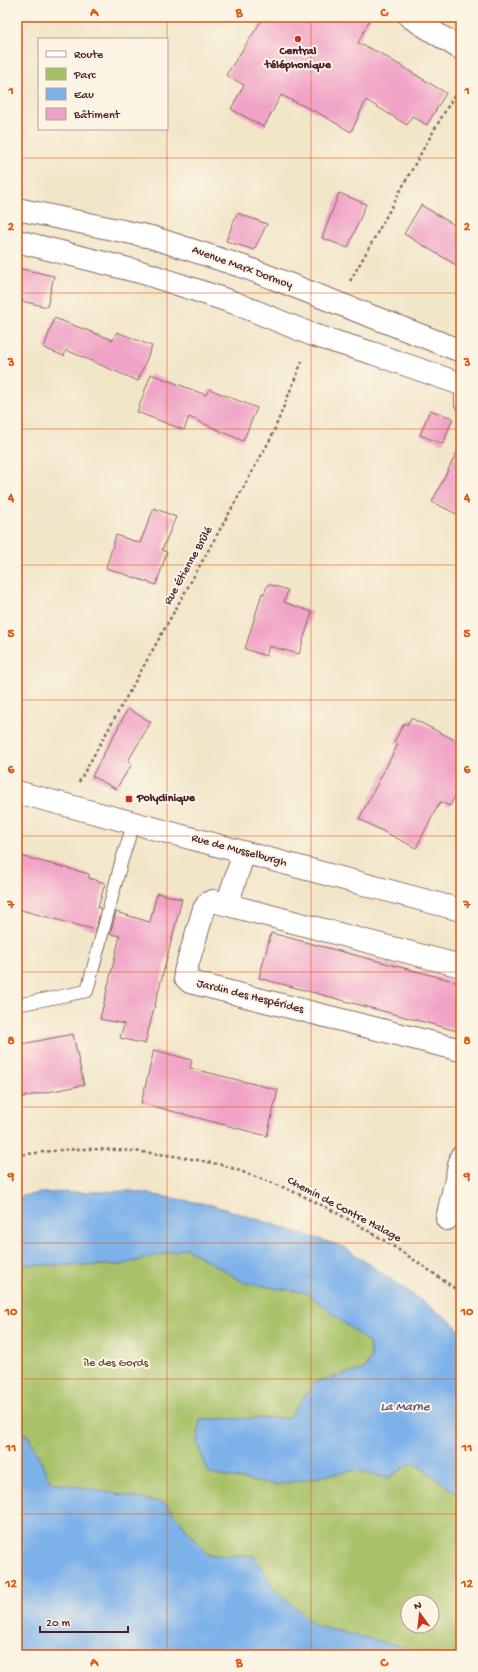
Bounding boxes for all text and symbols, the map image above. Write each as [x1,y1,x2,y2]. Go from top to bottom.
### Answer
text: A [89,6,99,21]
text: B [235,6,244,21]
text: C [379,6,389,21]
marker: Central téléphonique [293,34,303,44]
legend [38,38,168,130]
place label: Central téléphonique [264,45,332,73]
text: Route [74,49,104,63]
text: Parc [73,69,97,83]
text: 1 [7,84,14,99]
text: 1 [463,84,470,99]
text: Eau [74,89,94,103]
text: Bâtiment [73,109,121,123]
text: 2 [8,220,15,235]
text: 2 [464,220,471,235]
street label: Avenue Marx Dormoy [190,243,294,293]
text: 3 [7,356,15,371]
text: 3 [463,356,471,371]
text: 4 [7,491,15,506]
text: 4 [463,491,471,506]
street label: Rue Étienne Brûlé [162,524,217,608]
text: 5 [8,627,15,642]
text: 5 [464,627,471,642]
text: 6 [8,763,15,778]
text: 6 [464,763,471,778]
place label: Polyclinique [136,792,196,806]
marker: Polyclinique [124,794,134,804]
street label: Rue de Musselburgh [190,832,289,871]
text: 7 [7,898,16,913]
text: 7 [463,898,472,913]
street label: Jardin des Hespérides [195,977,306,1017]
text: 8 [7,1034,15,1049]
text: 8 [463,1034,471,1049]
text: 9 [7,1170,15,1185]
text: 9 [463,1170,471,1185]
street label: Chemin de Contre Halage [285,1174,404,1246]
text: 10 [4,1305,18,1320]
text: 10 [460,1305,474,1320]
park label: île des Gords [83,1357,149,1371]
water label: La Marne [381,1400,431,1415]
text: 11 [5,1441,16,1456]
text: 11 [461,1441,472,1456]
text: 12 [4,1577,17,1592]
text: 12 [460,1577,473,1592]
north arrow [400,1594,440,1634]
text: N [413,1600,423,1613]
scale bar [40,1608,128,1634]
text: 20 m [46,1617,71,1631]
text: A [89,1656,99,1671]
text: B [235,1656,244,1671]
text: C [379,1656,389,1671]

